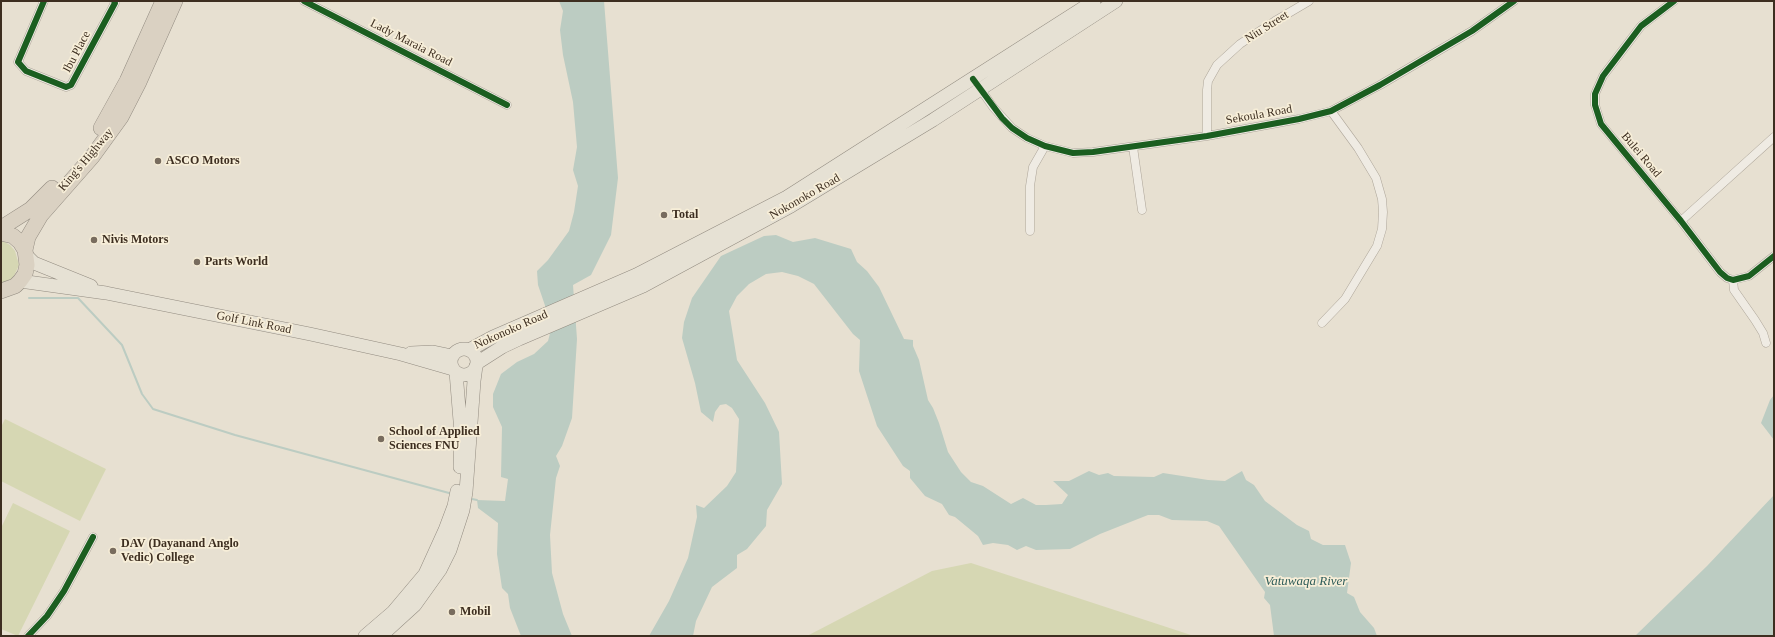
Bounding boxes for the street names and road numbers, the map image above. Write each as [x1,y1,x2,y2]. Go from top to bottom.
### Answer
street label: Niu Street [1242,8,1292,46]
street label: Lady Maraia Road [368,16,454,70]
street label: Ibu Place [60,29,94,75]
street label: Sekoula Road [1225,102,1293,128]
street label: King's Highway [55,126,117,194]
street label: Bulei Road [1618,130,1664,180]
street label: Nokonoko Road [767,171,843,223]
street label: Nokonoko Road [472,307,550,353]
street label: Golf Link Road [215,309,293,337]

